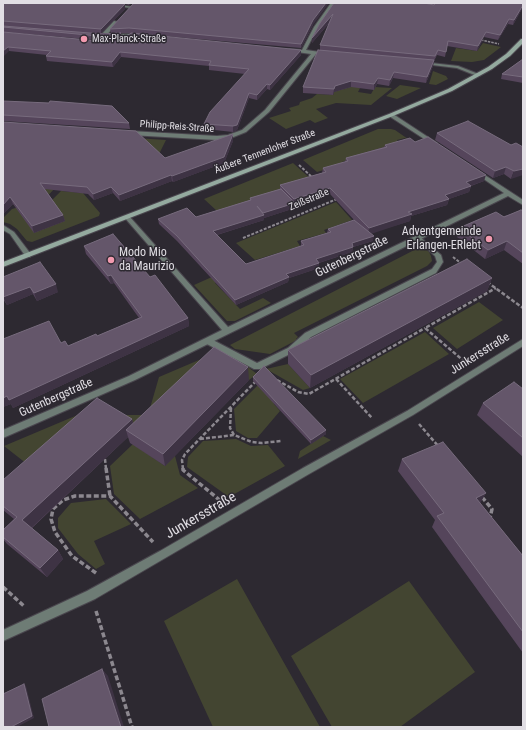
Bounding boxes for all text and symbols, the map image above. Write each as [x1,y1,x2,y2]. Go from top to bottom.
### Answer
place label: Max-Planck-Straße [92,33,166,45]
marker: Max-Planck-Straße [79,34,89,44]
street label: Philipp-Reis-Straße [139,118,215,136]
street label: Äußere Tennenloher Straße [213,127,317,177]
street label: Zeißstraße [287,186,331,214]
place label: Adventgemeinde Erlangen-ERlebt [402,225,481,253]
street label: Gutenbergstraße [313,233,391,281]
marker: Adventgemeinde Erlangen-ERlebt [484,234,494,244]
place label: Modo Mio da Maurizio [119,246,175,274]
marker: Modo Mio da Maurizio [106,255,116,265]
street label: Junkersstraße [448,330,512,378]
street label: Gutenbergstraße [17,375,95,421]
street label: Junkersstraße [163,489,239,543]

